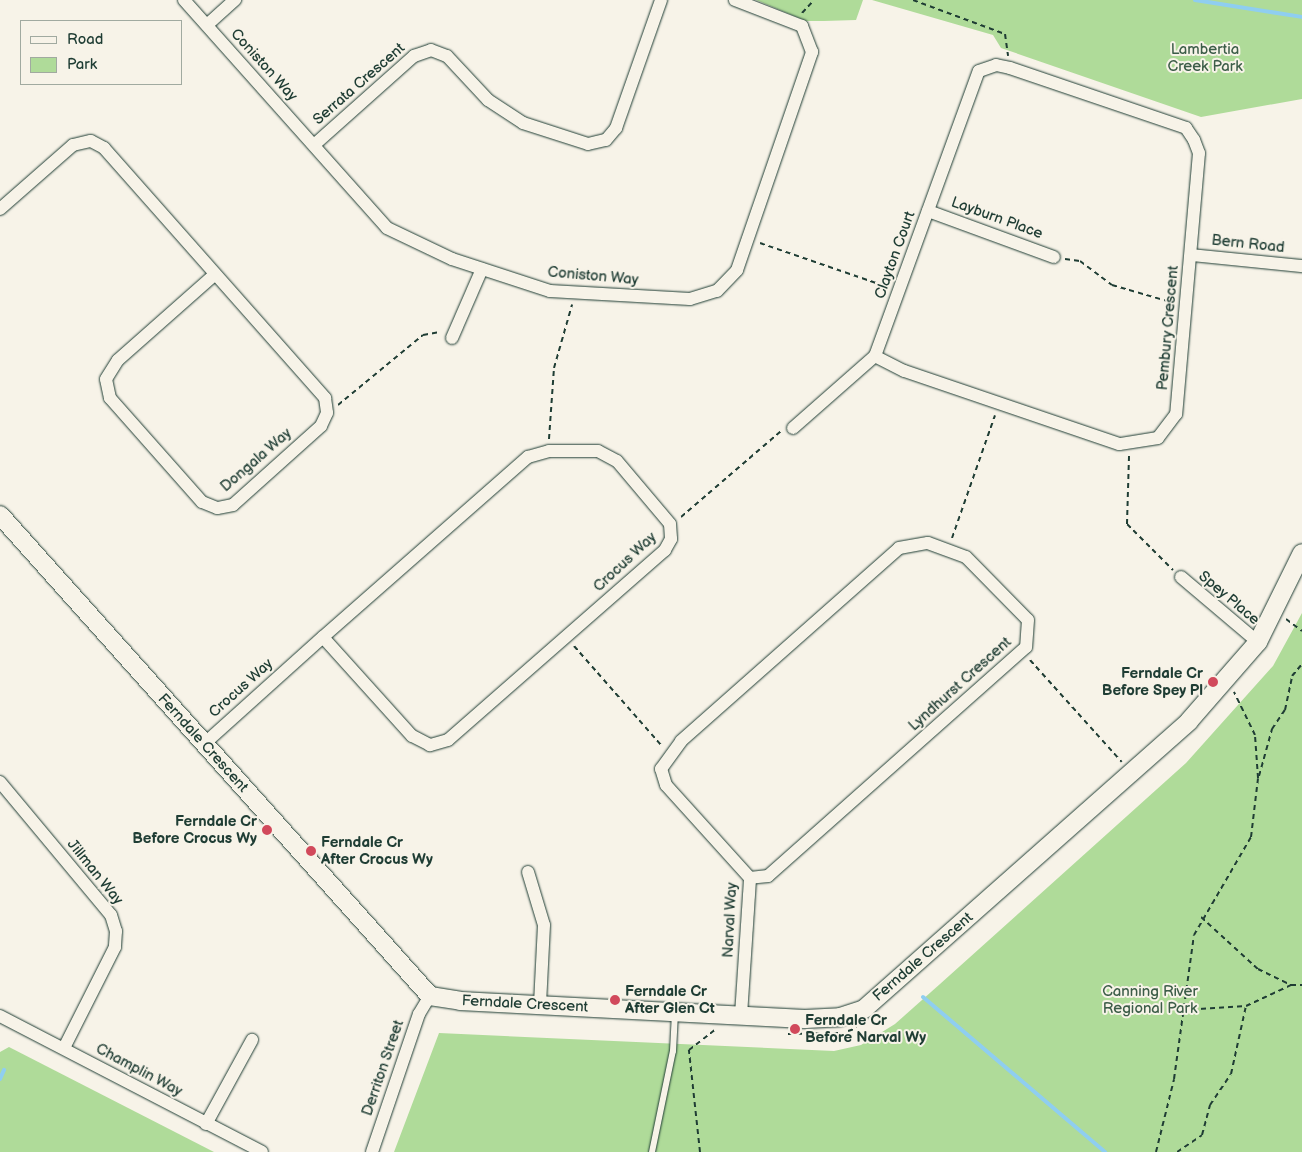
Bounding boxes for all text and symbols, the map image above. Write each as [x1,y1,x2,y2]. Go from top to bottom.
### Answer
legend [20,20,182,85]
street label: Coniston Way [227,25,301,105]
text: Road [67,30,103,49]
street label: Serrata Crescent [309,39,409,129]
park label: Lambertia Creek Park [1167,40,1243,75]
text: Park [67,55,97,74]
street label: Layburn Place [949,193,1045,243]
street label: Clayton Court [871,209,919,301]
street label: Bern Road [1211,231,1285,257]
street label: Coniston Way [546,263,640,289]
street label: Pembury Crescent [1154,264,1182,392]
street label: Dongala Way [217,424,295,496]
street label: Crocus Way [590,528,660,596]
street label: Spey Place [1194,567,1264,629]
street label: Lyndhurst Crescent [905,633,1015,735]
street label: Crocus Way [205,654,277,722]
place label: Ferndale Cr Before Spey Pl [1101,664,1203,699]
marker: Ferndale Cr Before Spey Pl [1207,676,1219,688]
street label: Ferndale Crescent [154,690,252,796]
place label: Ferndale Cr Before Crocus Wy [132,812,257,847]
marker: Ferndale Cr Before Crocus Wy [261,824,273,836]
place label: Ferndale Cr After Crocus Wy [321,833,433,868]
street label: Jillman Way [63,835,127,909]
marker: Ferndale Cr After Crocus Wy [305,845,317,857]
street label: Narval Way [719,881,741,959]
street label: Ferndale Crescent [869,909,977,1005]
place label: Ferndale Cr After Glen Ct [625,982,715,1017]
park label: Canning River Regional Park [1102,982,1198,1017]
street label: Ferndale Crescent [461,992,589,1016]
marker: Ferndale Cr After Glen Ct [609,994,621,1006]
place label: Ferndale Cr Before Narval Wy [805,1011,926,1046]
street label: Derriton Street [358,1018,408,1118]
marker: Ferndale Cr Before Narval Wy [789,1023,801,1035]
street label: Champlin Way [92,1040,186,1100]

